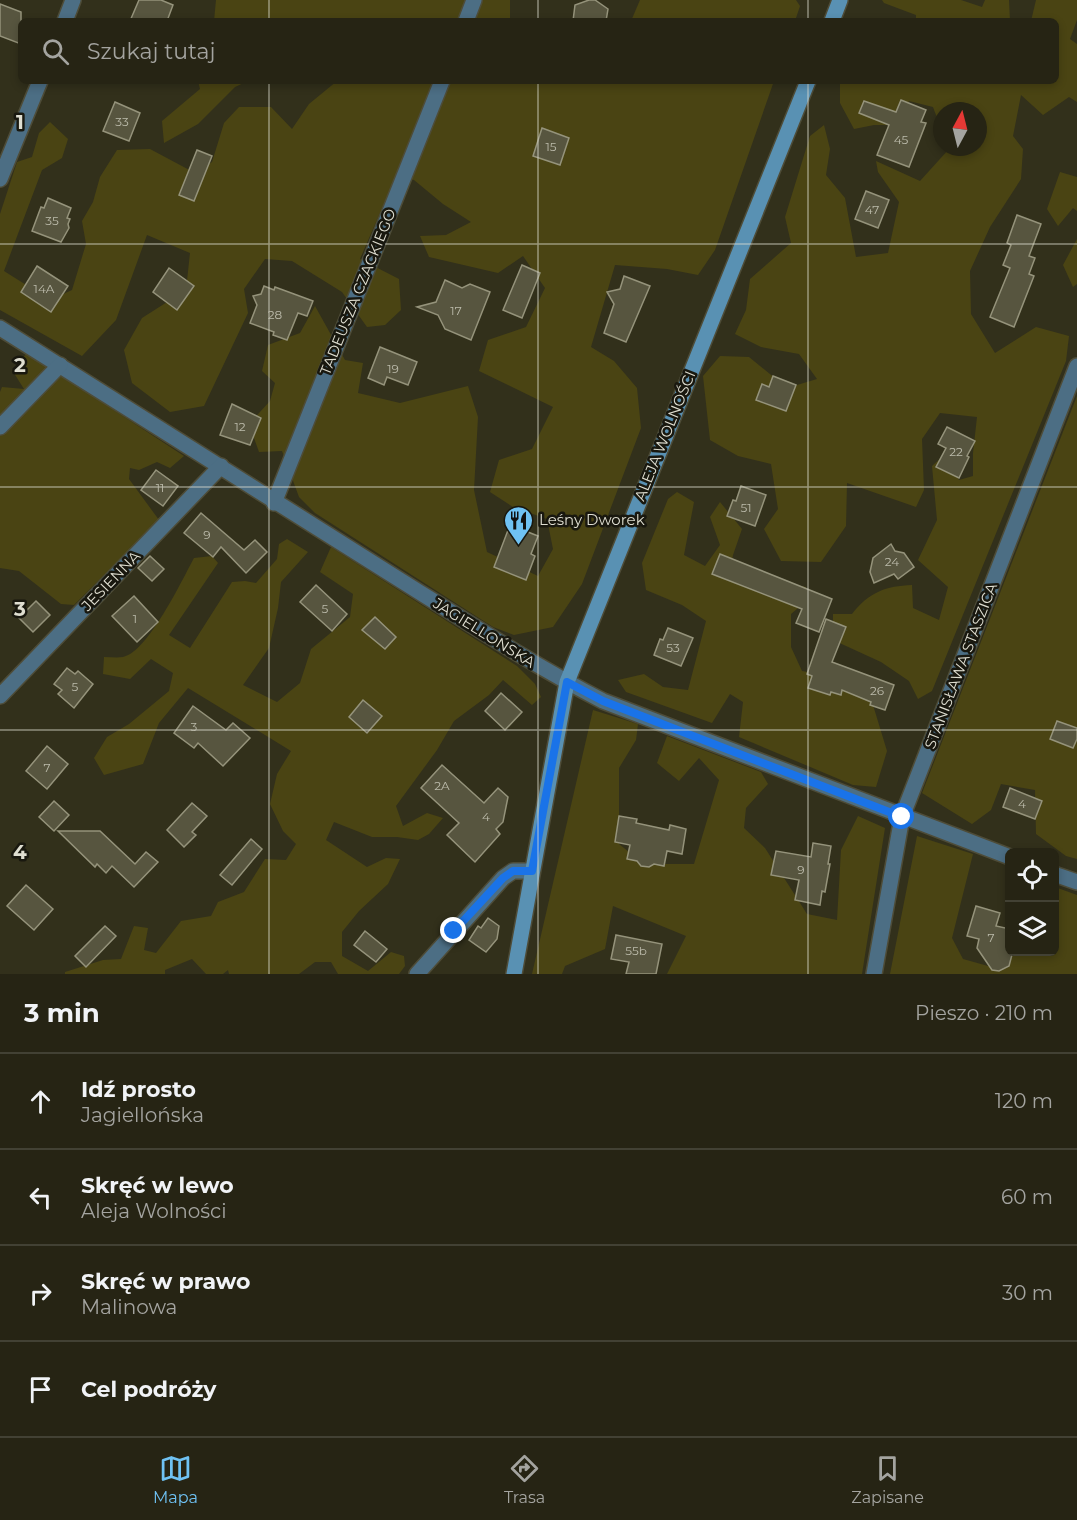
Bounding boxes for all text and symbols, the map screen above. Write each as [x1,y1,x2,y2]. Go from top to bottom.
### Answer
search box [18,18,1059,84]
icon: search [39,35,72,68]
text: Szukaj tutaj [87,38,215,65]
north arrow [933,102,987,156]
text: 1 [16,110,24,134]
house number: 33 [115,114,129,129]
house number: 45 [894,132,909,147]
house number: 15 [545,139,557,154]
house number: 47 [865,202,879,217]
street label: TADEUSZA CZACKIEGO [315,206,400,378]
house number: 35 [45,213,59,228]
house number: 14A [34,281,55,296]
house number: 17 [450,303,462,318]
house number: 28 [268,307,283,322]
text: 2 [14,353,26,377]
house number: 19 [387,361,399,376]
street label: ALEJA WOLNOŚCI [630,368,699,504]
house number: 12 [234,419,246,434]
house number: 22 [949,444,963,459]
house number: 11 [156,480,164,495]
house number: 51 [740,500,752,515]
restaurant icon: Leśny Dworek [502,504,534,546]
place label: Leśny Dworek [539,510,645,529]
house number: 9 [203,527,211,542]
street label: JESIENNA [77,546,144,615]
house number: 24 [885,554,899,569]
street label: STANISŁAWA STASZICA [920,580,1001,752]
street label: JAGIELLOŃSKA [429,593,539,672]
text: 3 [13,597,26,621]
house number: 5 [322,601,329,616]
house number: 1 [133,611,137,626]
house number: 53 [666,640,680,655]
house number: 5 [72,679,79,694]
house number: 26 [870,683,884,698]
house number: 3 [191,719,198,734]
house number: 7 [43,760,51,775]
house number: 2A [434,778,450,793]
house number: 4 [1018,796,1026,811]
route start [888,803,914,829]
house number: 4 [482,809,490,824]
text: 4 [13,840,27,864]
map controls [1005,848,1059,956]
button: locate [1005,848,1059,902]
house number: 9 [797,862,805,877]
button: layers [1005,902,1059,956]
route end [440,917,466,943]
house number: 7 [987,930,995,945]
house number: 55b [625,943,647,958]
text: 3 min [24,997,100,1029]
text: Pieszo · 210 m [915,1001,1053,1025]
text: Idź prosto [81,1076,196,1103]
icon: ahead [24,1085,57,1118]
text: 120 m [995,1089,1053,1113]
text: Jagiellońska [81,1103,204,1127]
text: Skręć w lewo [81,1172,234,1199]
icon: left [24,1181,57,1214]
text: 60 m [1001,1185,1053,1209]
text: Aleja Wolności [81,1199,227,1223]
text: Skręć w prawo [81,1268,250,1295]
icon: right [24,1277,57,1310]
text: 30 m [1002,1281,1053,1305]
text: Malinowa [81,1295,177,1319]
icon: arrive [24,1373,57,1406]
text: Cel podróży [81,1376,217,1403]
tab: Mapa [153,1452,198,1507]
tab: Trasa [504,1452,545,1507]
tab: Zapisane [851,1452,924,1507]

